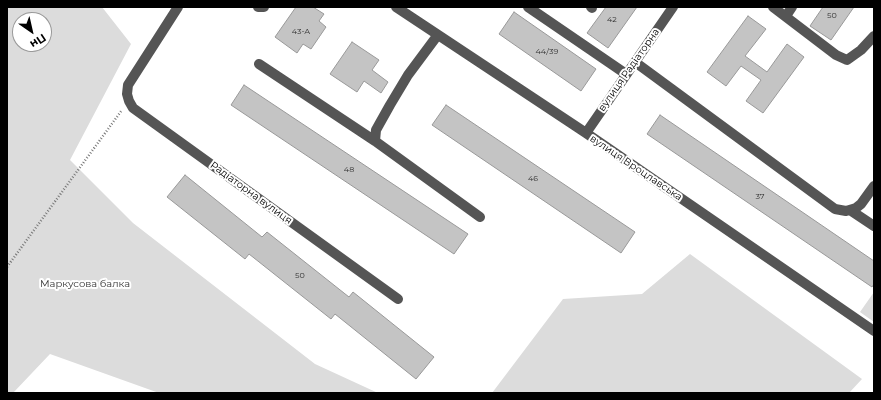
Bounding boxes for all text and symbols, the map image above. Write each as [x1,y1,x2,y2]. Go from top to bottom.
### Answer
house number: 50 [827,11,837,21]
north arrow [12,12,52,52]
house number: 42 [607,15,617,25]
street label: вулиця Радіаторна [596,26,662,114]
house number: 43-А [292,27,310,37]
text: Пн [27,31,49,52]
house number: 44/39 [536,47,558,57]
street label: вулиця Вроцлавська [588,133,684,203]
street label: Радіаторна вулиця [208,159,294,227]
house number: 48 [344,165,354,175]
house number: 46 [528,174,538,184]
house number: 37 [755,192,765,202]
house number: 50 [295,271,305,281]
park label: Маркусова балка [40,278,130,290]

